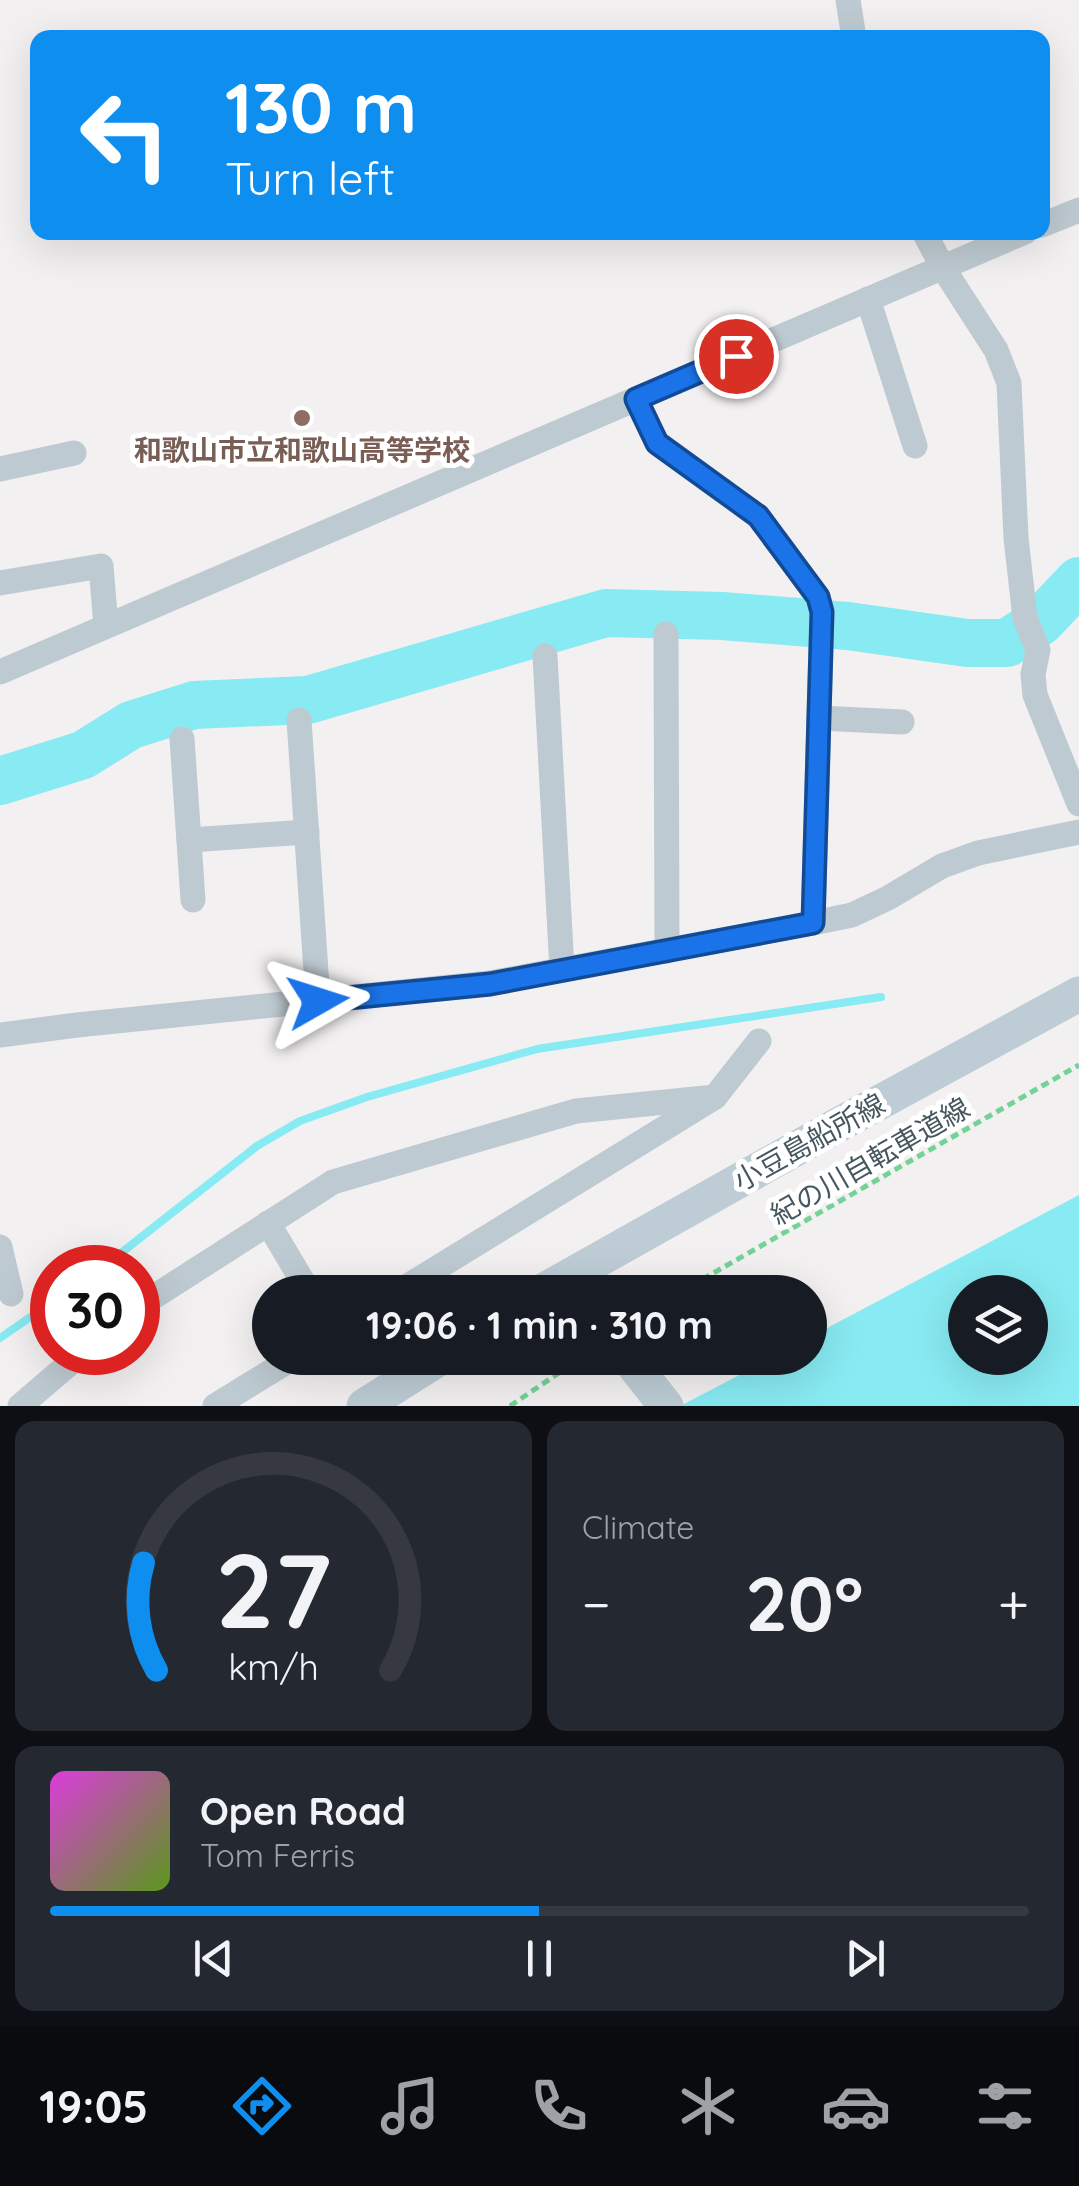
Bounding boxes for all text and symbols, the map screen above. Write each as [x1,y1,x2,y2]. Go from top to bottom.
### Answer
text: 130 m [225,63,417,151]
icon: left [60,70,190,200]
text: Turn left [225,150,395,206]
pin [694,314,779,399]
icon: arrive [709,329,764,384]
marker: 和歌山市立和歌山高等学校 [291,407,313,429]
place label: 和歌山市立和歌山高等学校 [134,432,470,467]
position arrow [266,949,370,1053]
street label: 小豆島船所線 [727,1086,891,1198]
street label: 紀の川自転車道線 [764,1089,976,1232]
speed limit sign: 30 [30,1245,160,1375]
map controls [948,1275,1048,1375]
button: layers [948,1275,1048,1375]
text: 19:06 · 1 min · 310 m [366,1301,713,1349]
text: Climate [582,1507,694,1547]
text: 27 [215,1524,332,1654]
text: 20° [745,1556,863,1650]
text: − [582,1569,611,1638]
text: + [998,1569,1029,1638]
text: km/h [228,1644,319,1689]
text: Open Road [200,1787,406,1835]
text: Tom Ferris [200,1835,355,1875]
icon: previous [186,1931,241,1986]
icon: pause [512,1931,567,1986]
icon: next [838,1931,893,1986]
icon: directions [227,2071,297,2141]
icon: music [375,2071,445,2141]
icon: phone [524,2071,594,2141]
icon: climate [673,2071,743,2141]
icon: car [821,2071,891,2141]
icon: filters [970,2071,1040,2141]
text: 19:05 [39,2078,148,2134]

